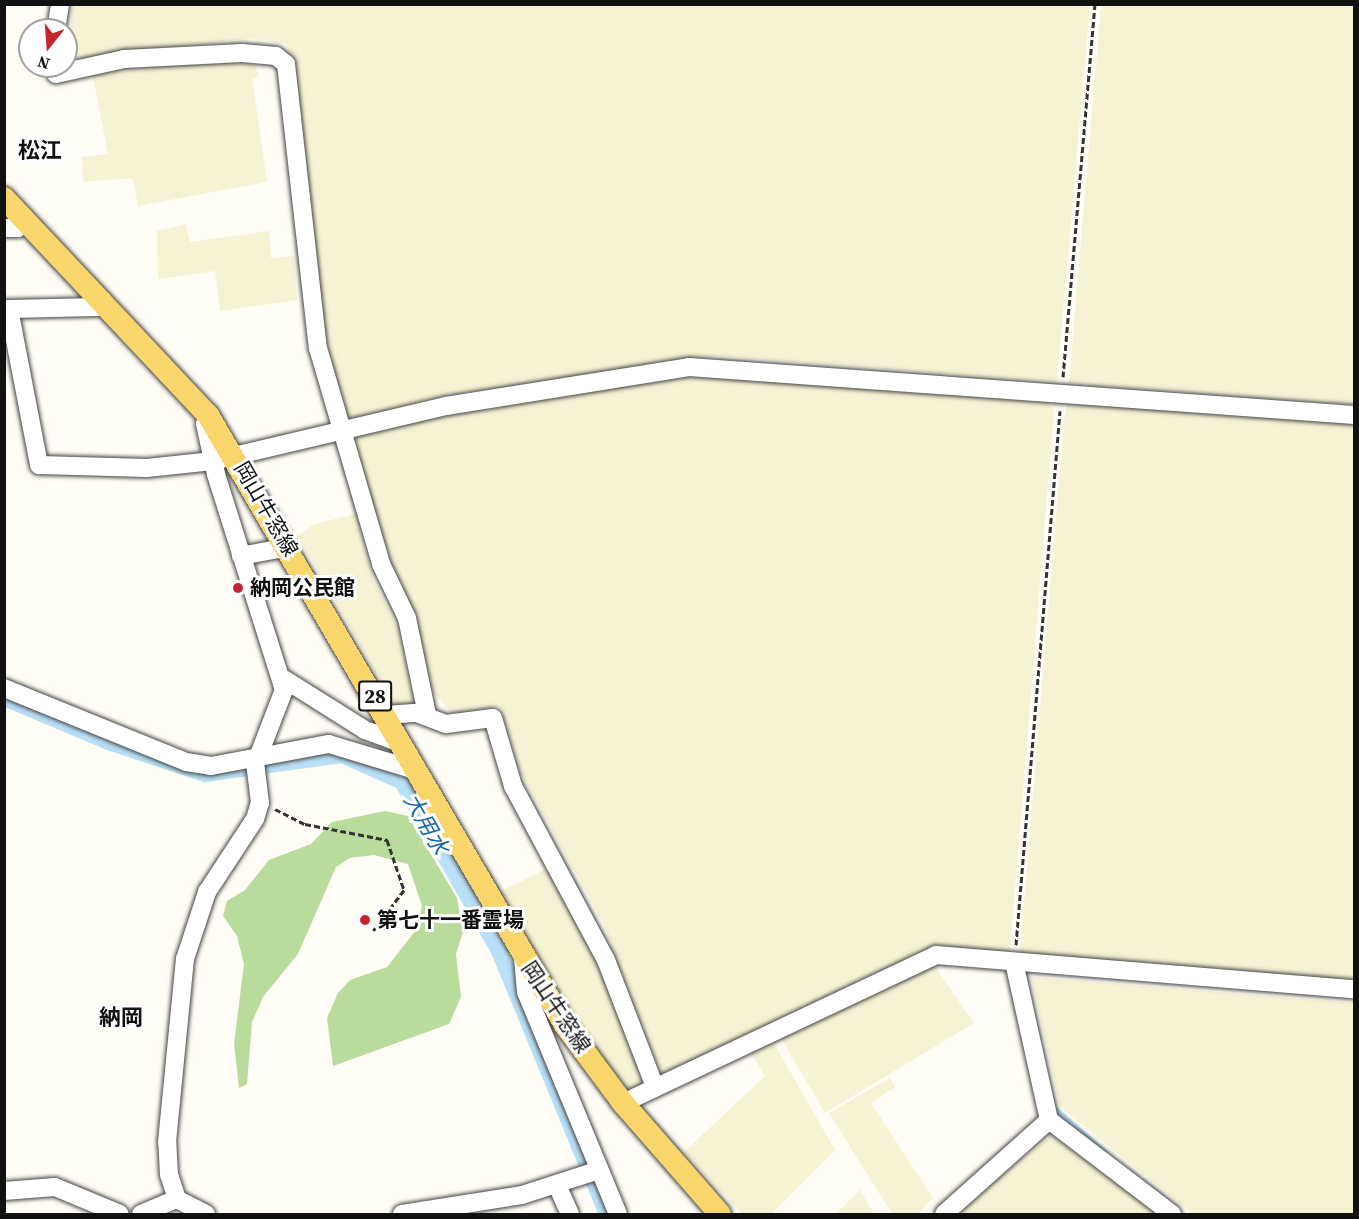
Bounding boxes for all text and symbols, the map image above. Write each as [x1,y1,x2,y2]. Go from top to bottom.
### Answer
north arrow [18,18,78,78]
text: N [35,51,52,76]
district label: 松江 [18,138,62,164]
street label: 岡山牛窓線 [229,457,303,561]
place label: 納岡公民館 [250,575,355,601]
marker: 納岡公民館 [231,581,245,595]
road number: 28 [357,679,393,713]
water label: 大用水 [398,789,454,859]
place label: 第七十一番霊場 [377,907,524,933]
marker: 第七十一番霊場 [358,913,372,927]
street label: 岡山牛窓線 [516,956,596,1058]
district label: 納岡 [99,1005,143,1031]

